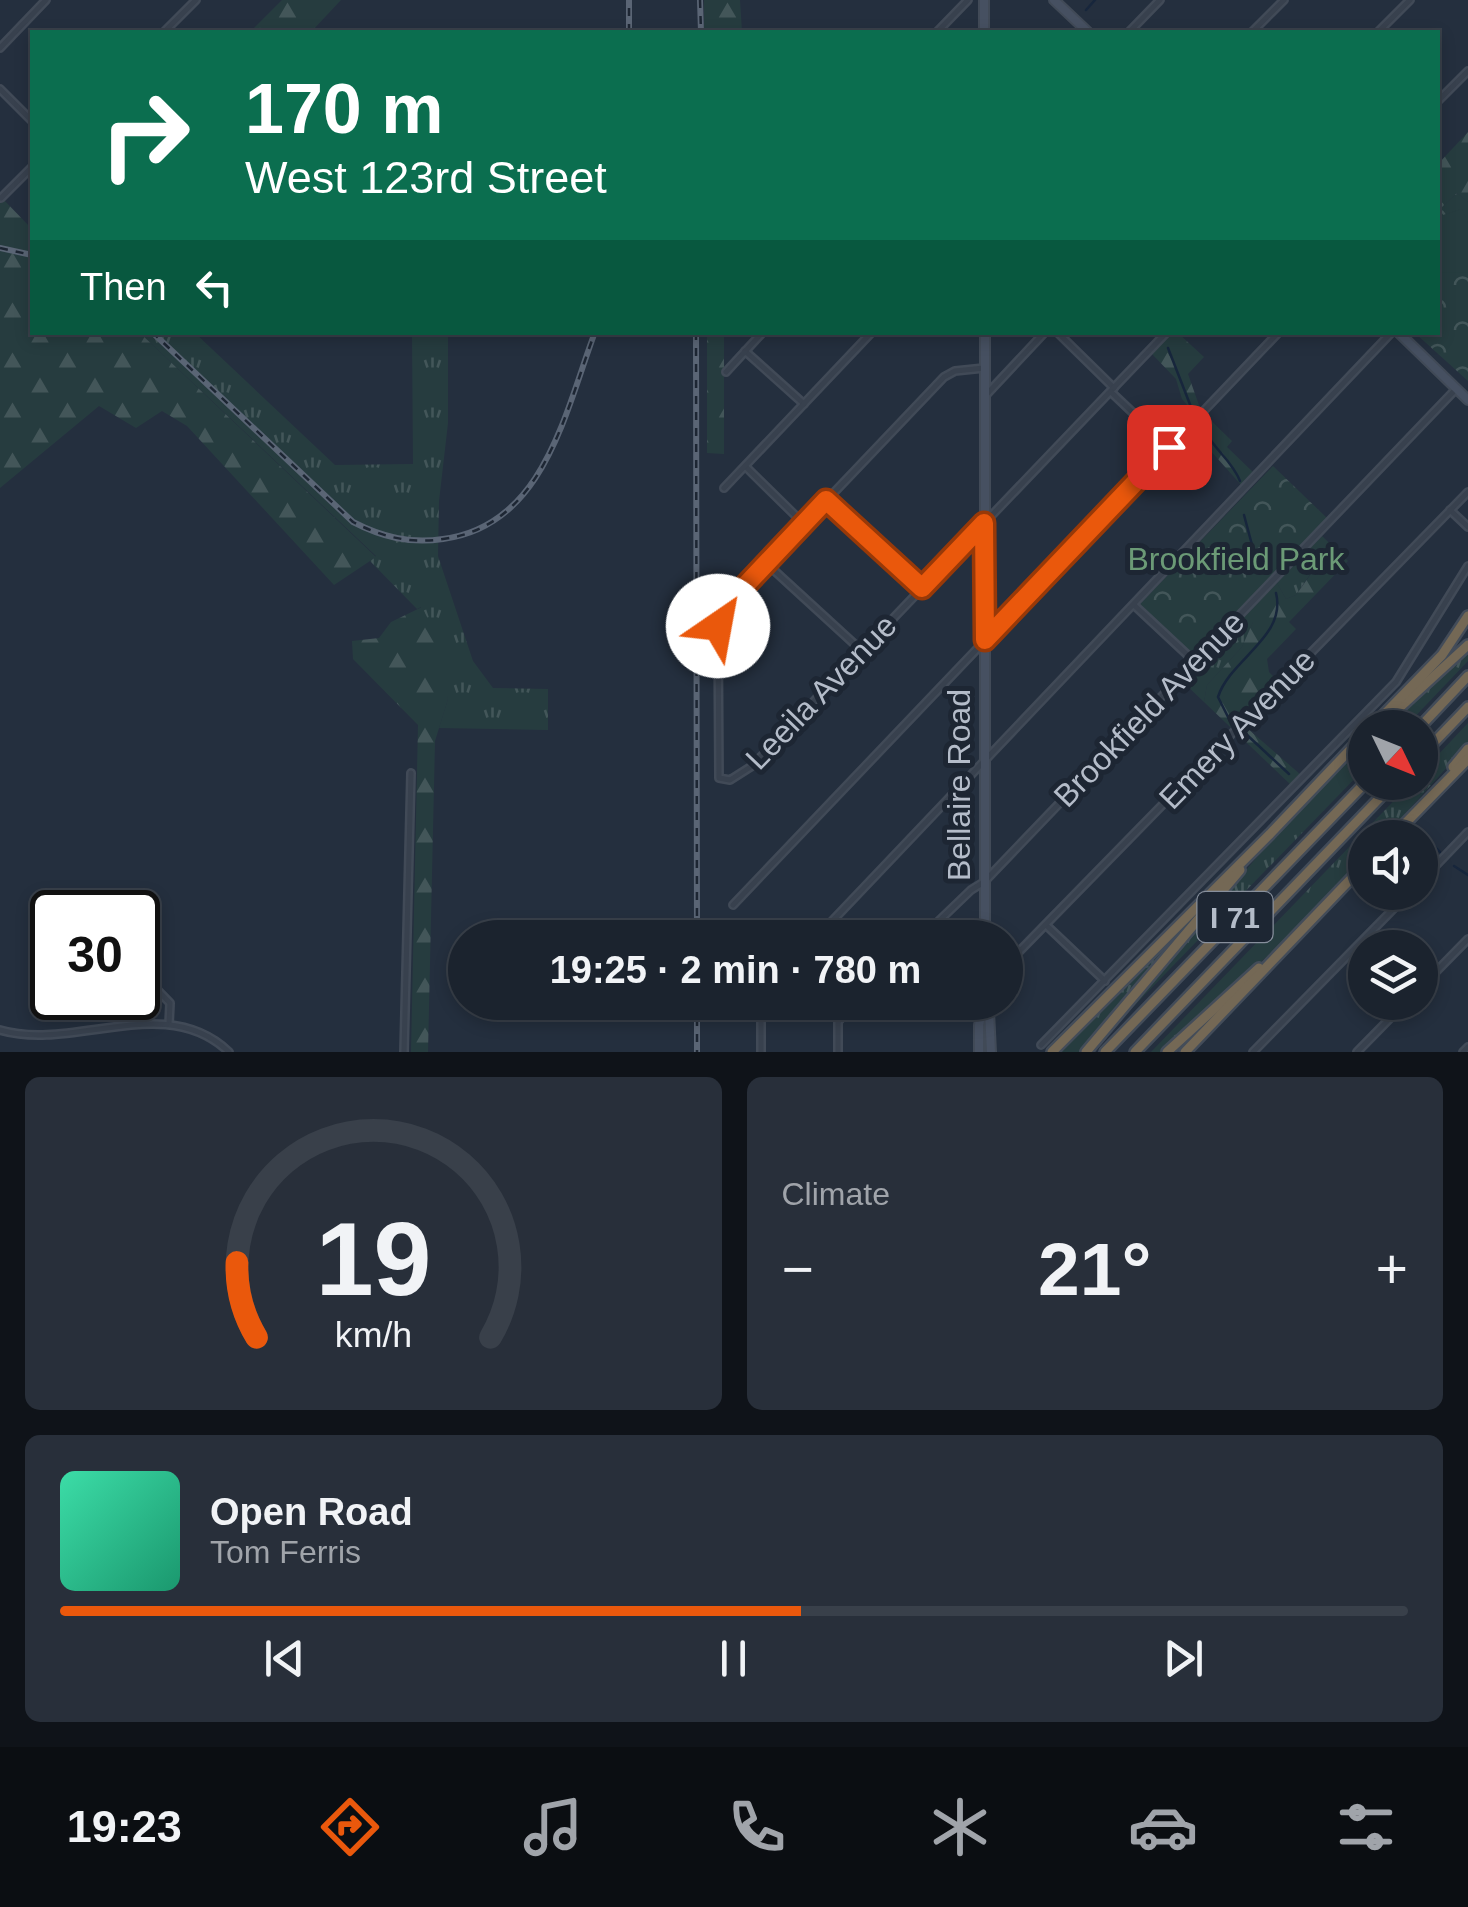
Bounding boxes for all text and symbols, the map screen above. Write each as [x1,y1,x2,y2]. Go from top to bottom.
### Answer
icon: right [80,70,210,200]
text: 170 m [245,70,443,148]
text: West 123rd Street [245,152,607,203]
icon: left [187,260,242,315]
text: Then [80,266,167,308]
pin [1127,405,1212,490]
icon: arrive [1142,420,1197,475]
park label: Brookfield Park [1128,541,1345,577]
position arrow [666,574,770,678]
street label: Brookfield Avenue [1047,604,1251,814]
street label: Leeila Avenue [738,607,904,777]
street label: Emery Avenue [1152,642,1322,816]
street label: Bellaire Road [941,689,977,881]
north arrow [1348,710,1438,800]
map controls [1348,710,1438,1020]
button: sound [1348,820,1438,910]
speed limit sign: 30 [30,890,160,1020]
road number: I 71 [1198,892,1272,942]
button: layers [1348,930,1438,1020]
text: 19:25 · 2 min · 780 m [550,949,921,991]
text: Climate [782,1176,890,1212]
text: 19 [315,1201,431,1317]
text: 21° [1038,1227,1151,1311]
text: − [782,1238,814,1300]
text: + [1376,1238,1408,1300]
text: km/h [335,1315,412,1355]
text: Open Road [210,1491,413,1533]
text: Tom Ferris [210,1534,361,1570]
icon: previous [257,1631,312,1686]
icon: pause [706,1631,761,1686]
icon: next [1156,1631,1211,1686]
icon: directions [315,1792,385,1862]
icon: music [518,1792,588,1862]
icon: phone [722,1792,792,1862]
icon: climate [925,1792,995,1862]
icon: car [1128,1792,1198,1862]
icon: filters [1331,1792,1401,1862]
text: 19:23 [67,1801,182,1852]

